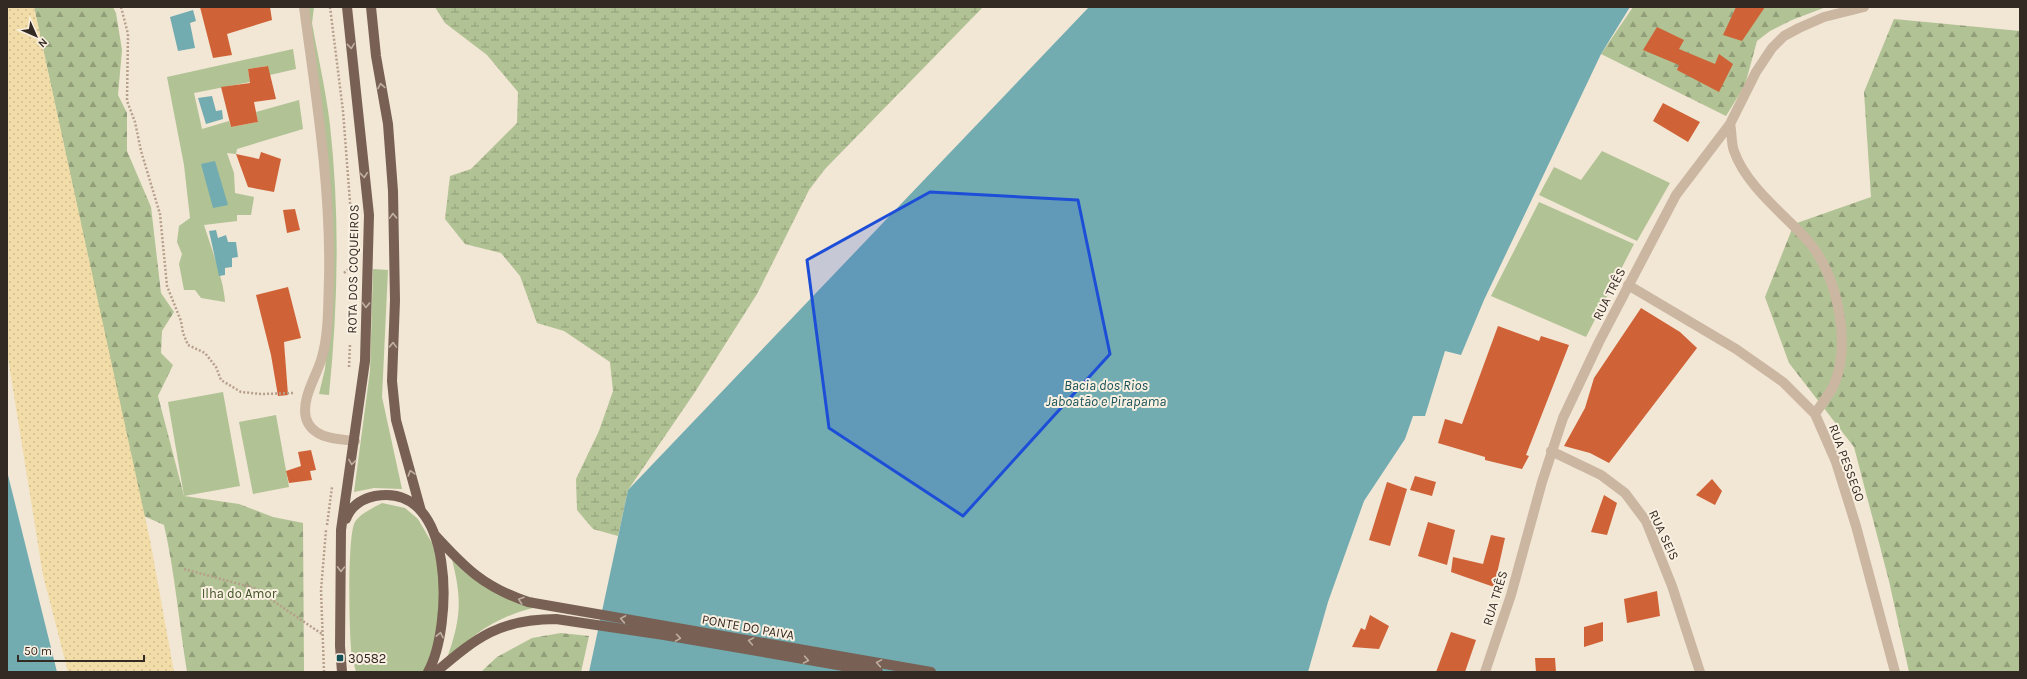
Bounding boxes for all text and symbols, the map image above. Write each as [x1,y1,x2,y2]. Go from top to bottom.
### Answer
north arrow [16,16,56,56]
text: N [35,35,50,50]
one-way arrow [346,43,355,49]
one-way arrow [377,83,386,89]
one-way arrow [360,172,369,178]
street label: ROTA DOS COQUEIROS [344,204,362,334]
one-way arrow [389,212,398,219]
street label: RUA TRÊS [1589,265,1629,323]
one-way arrow [362,302,371,308]
one-way arrow [389,342,398,348]
water label: Bacia dos Rios Jaboatão e Pirapama [1046,377,1166,410]
street label: RUA PESSEGO [1826,422,1868,504]
one-way arrow [348,459,357,465]
one-way arrow [407,470,416,477]
street label: RUA SEIS [1646,508,1682,562]
one-way arrow [337,566,345,572]
street label: RUA TRÊS [1479,568,1510,627]
park label: Ilha do Amor [202,586,277,601]
one-way arrow [518,596,525,605]
street label: PONTE DO PAIVA [701,611,796,643]
one-way arrow [620,615,626,624]
one-way arrow [436,632,444,638]
one-way arrow [675,633,681,642]
scale bar [18,637,144,663]
one-way arrow [748,637,754,645]
text: 50 m [24,644,52,658]
place label: 30582 [348,651,386,666]
marker: 30582 [335,653,345,663]
one-way arrow [803,655,809,663]
one-way arrow [876,659,882,667]

